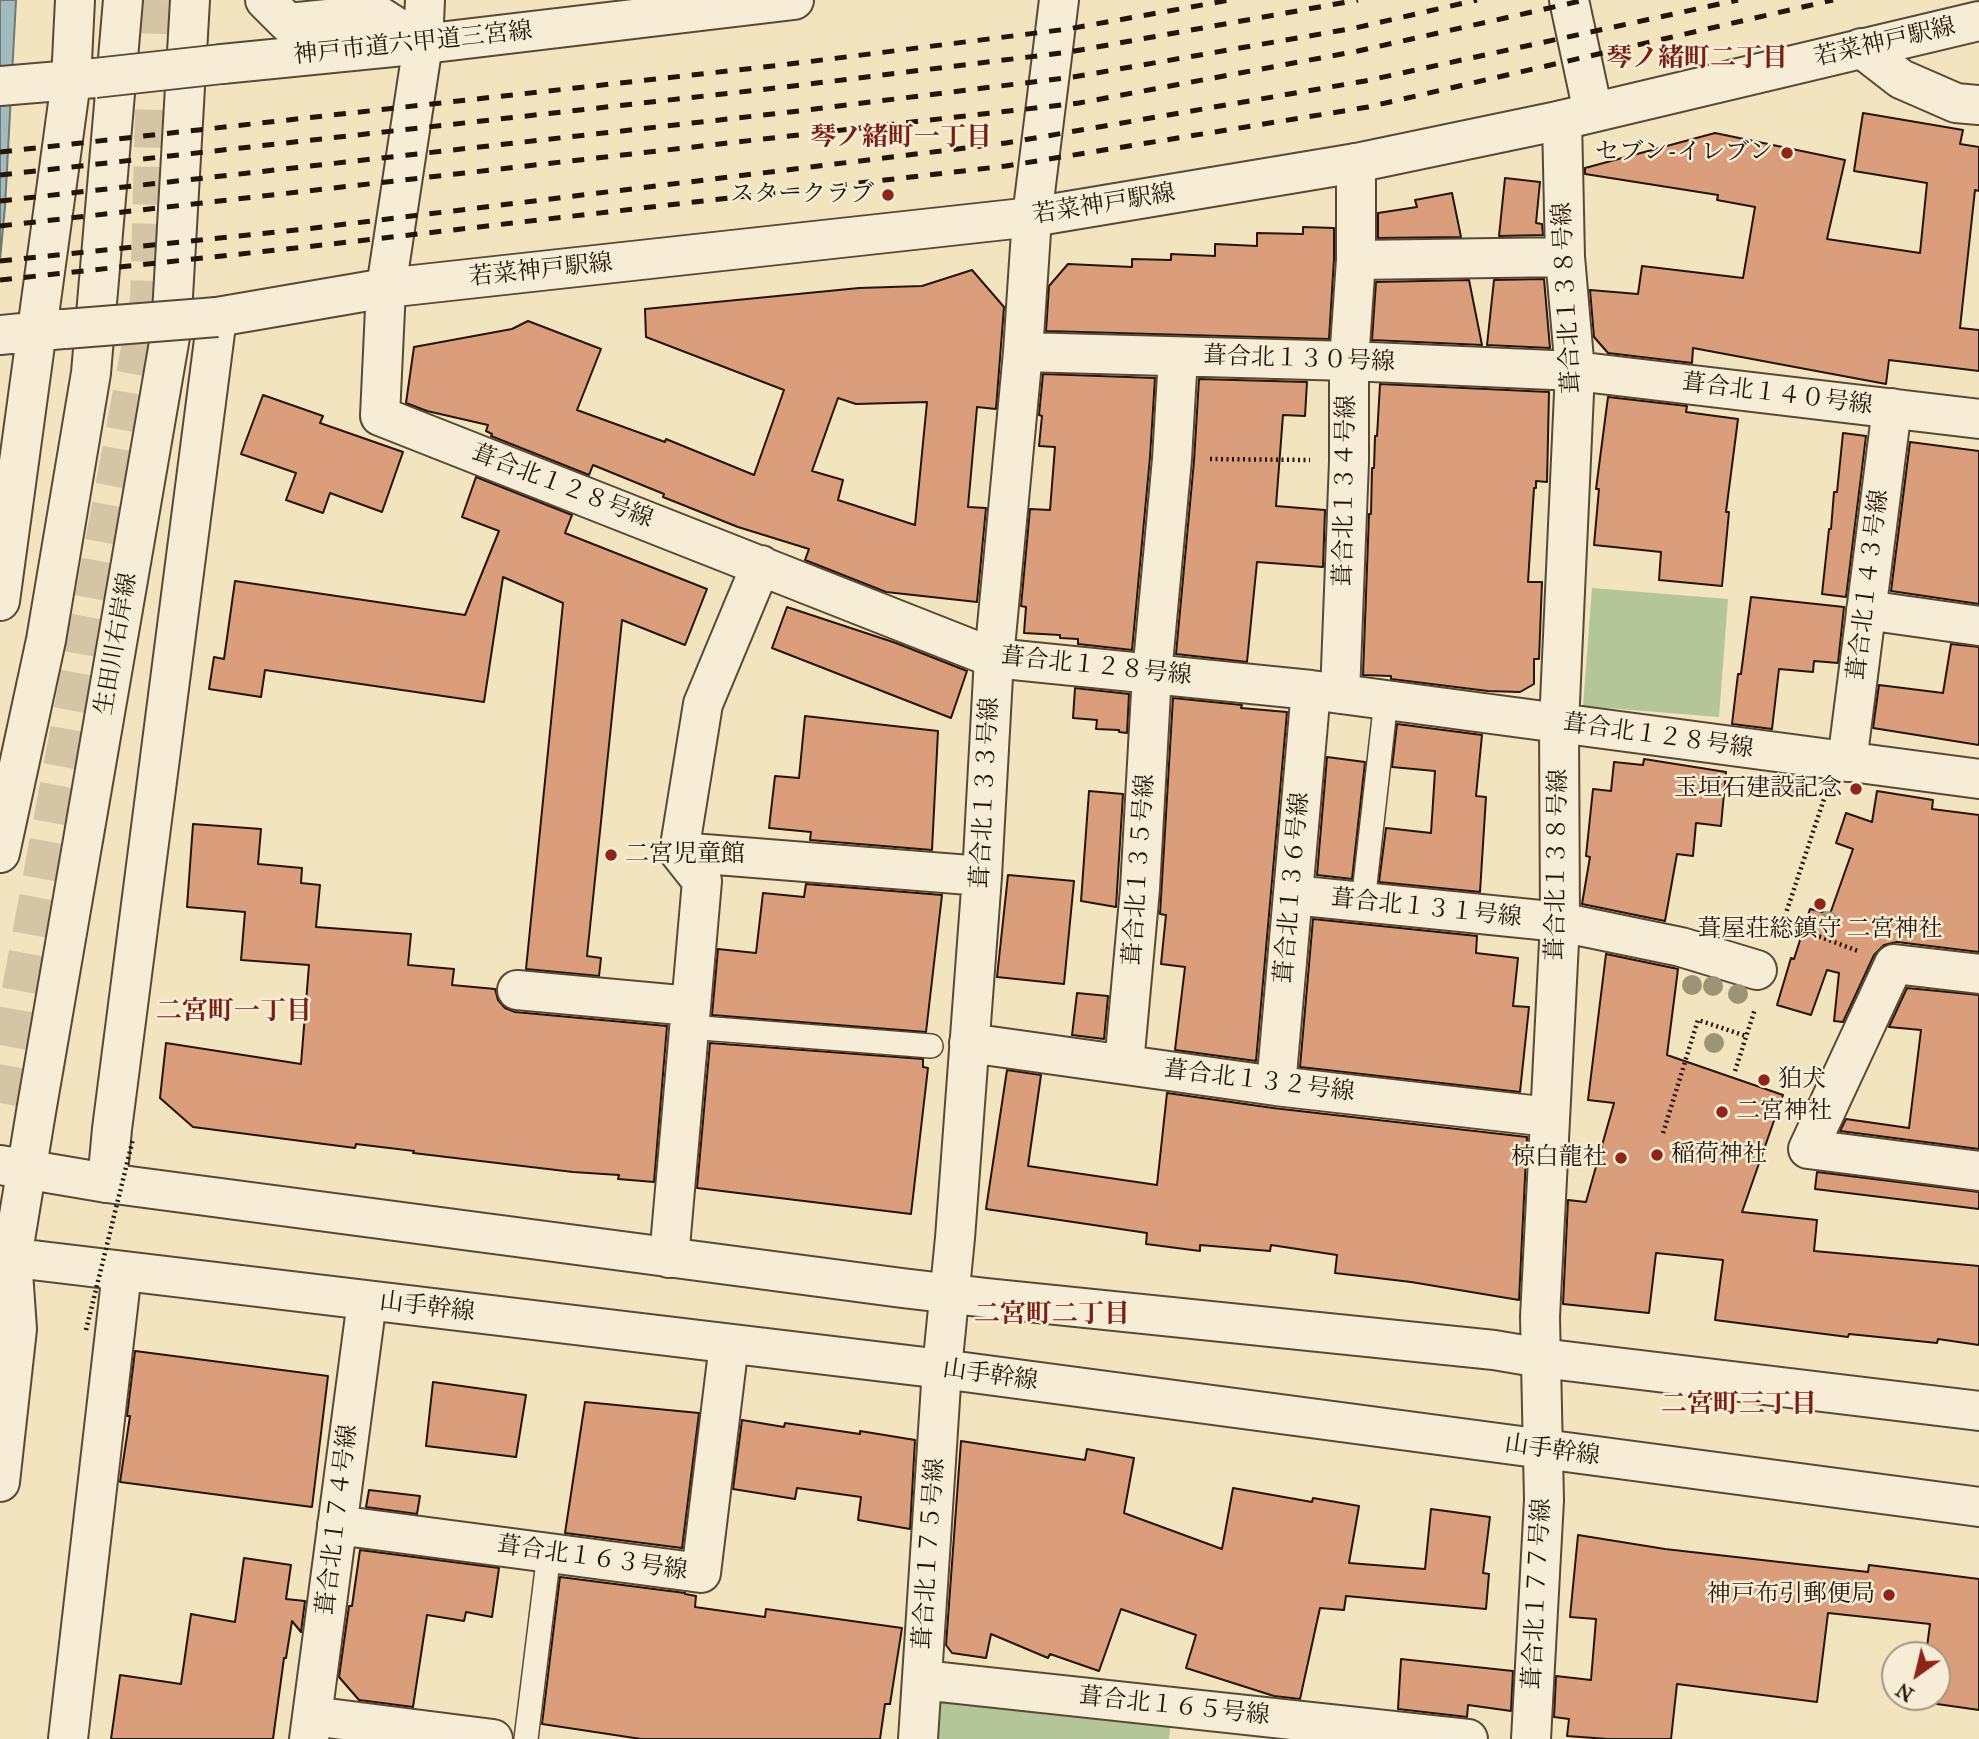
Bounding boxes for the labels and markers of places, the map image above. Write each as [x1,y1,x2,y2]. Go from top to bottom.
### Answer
place label: セブン-イレブン [1595,139,1773,167]
marker: セブン-イレブン [1779,145,1795,161]
place label: スタークラブ [730,181,874,209]
marker: スタークラブ [880,187,896,203]
place label: 玉垣石建設記念 [1674,775,1842,803]
marker: 玉垣石建設記念 [1848,781,1864,797]
place label: 二宮児童館 [625,841,745,869]
marker: 二宮児童館 [603,847,619,863]
marker: 葺屋荘総鎮守 二宮神社 [1812,896,1828,912]
place label: 葺屋荘総鎮守 二宮神社 [1697,916,1943,944]
place label: 狛犬 [1778,1066,1826,1094]
marker: 狛犬 [1756,1072,1772,1088]
place label: 二宮神社 [1736,1098,1832,1126]
marker: 二宮神社 [1714,1104,1730,1120]
place label: 稲荷神社 [1671,1141,1767,1169]
place label: 椋白龍社 [1511,1144,1607,1172]
marker: 稲荷神社 [1649,1147,1665,1163]
marker: 椋白龍社 [1613,1150,1629,1166]
place label: 神戸布引郵便局 [1707,1581,1875,1609]
marker: 神戸布引郵便局 [1881,1587,1897,1603]

